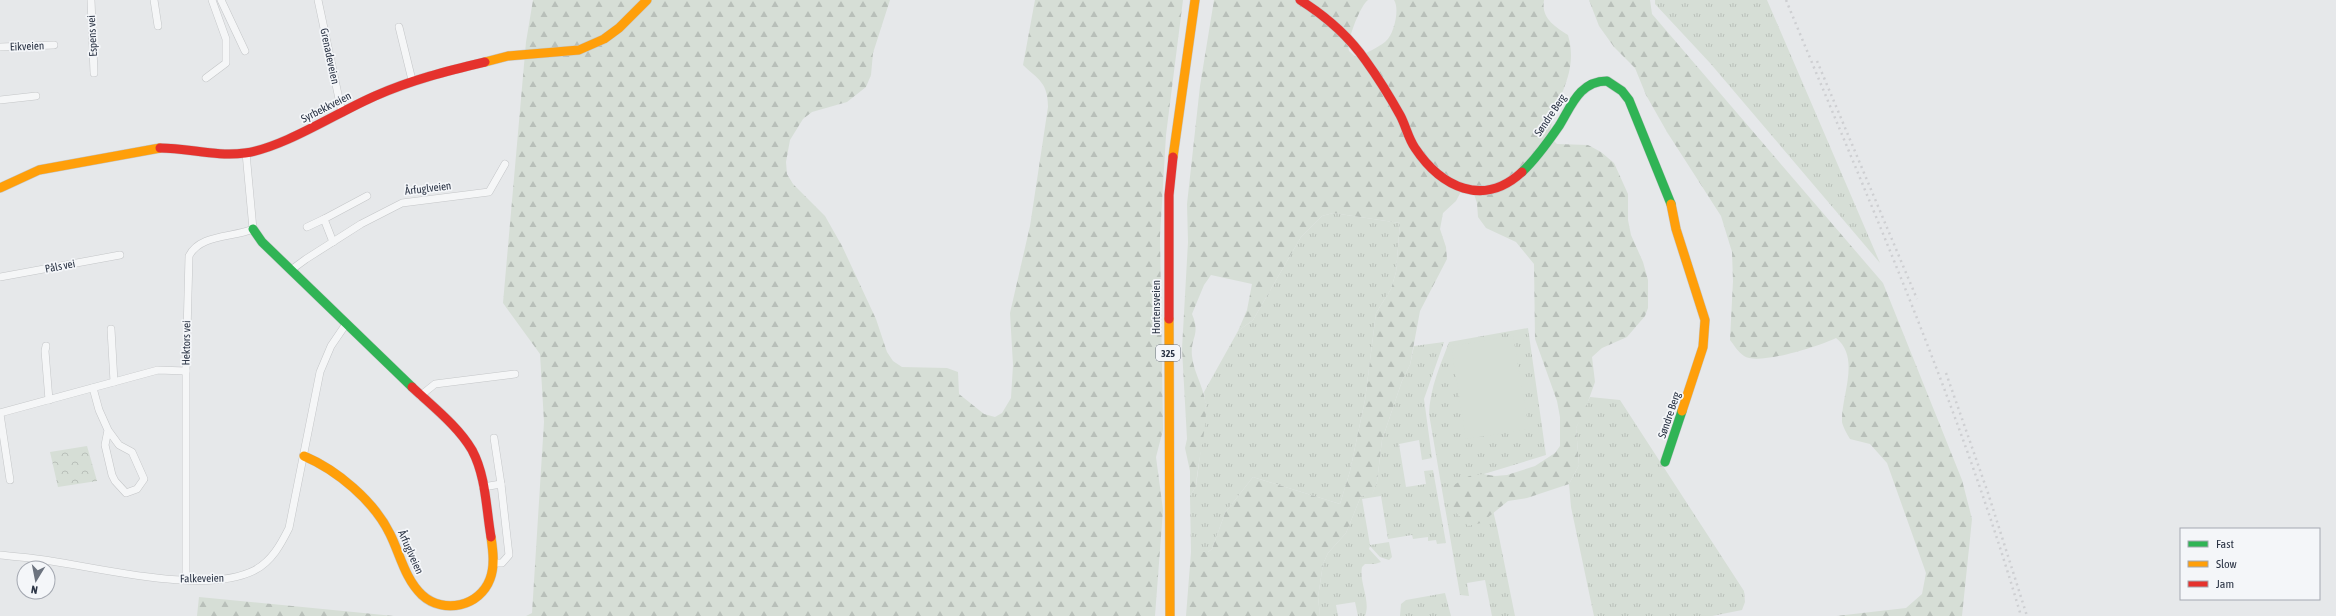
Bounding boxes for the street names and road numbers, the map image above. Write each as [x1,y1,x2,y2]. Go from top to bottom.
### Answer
street label: Espens vei [85,15,99,57]
street label: Grenadeveien [318,27,342,85]
street label: Eikveien [10,39,44,53]
street label: Syrbekkveien [299,89,353,125]
street label: Søndre Berg [1532,92,1569,138]
street label: Årfuglveien [404,178,452,197]
street label: Påls vei [44,257,76,275]
street label: Hortensveien [1150,280,1162,334]
street label: Hektors vei [180,320,192,366]
road number: 325 [1156,345,1180,361]
street label: Søndre Berg [1656,390,1683,440]
street label: Årfuglveien [396,528,427,576]
street label: Falkeveien [180,572,224,584]

